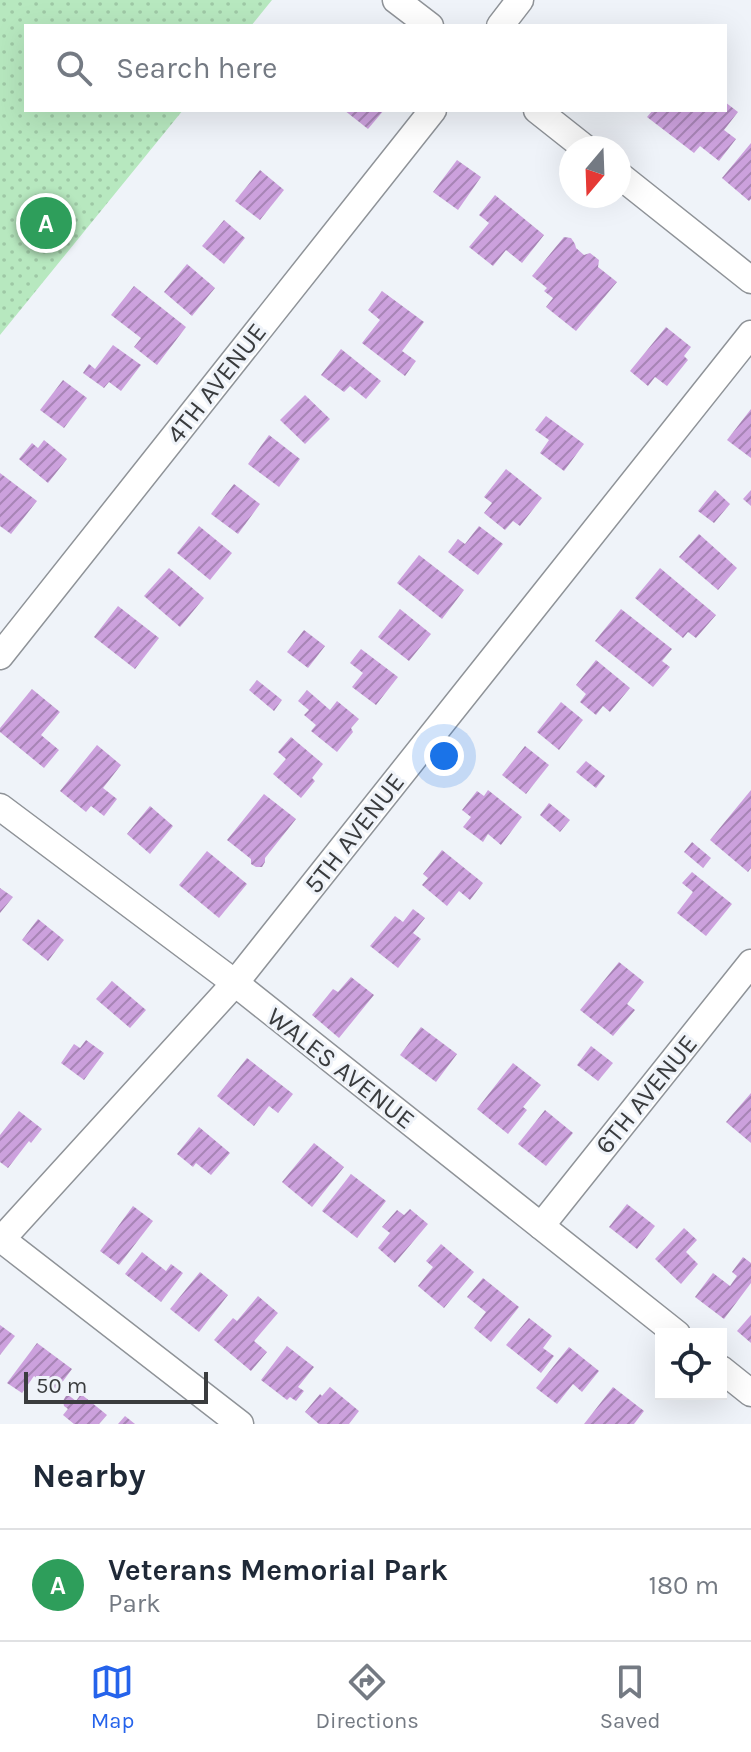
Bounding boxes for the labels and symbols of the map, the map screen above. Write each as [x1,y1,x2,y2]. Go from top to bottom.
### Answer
north arrow [559,136,631,208]
pin: A [20,193,72,253]
street label: 4TH AVENUE [160,317,273,450]
your location [424,736,464,776]
street label: 5TH AVENUE [298,767,411,900]
street label: WALES AVENUE [261,1001,421,1136]
street label: 6TH AVENUE [589,1028,704,1160]
scale bar [24,1368,208,1404]

